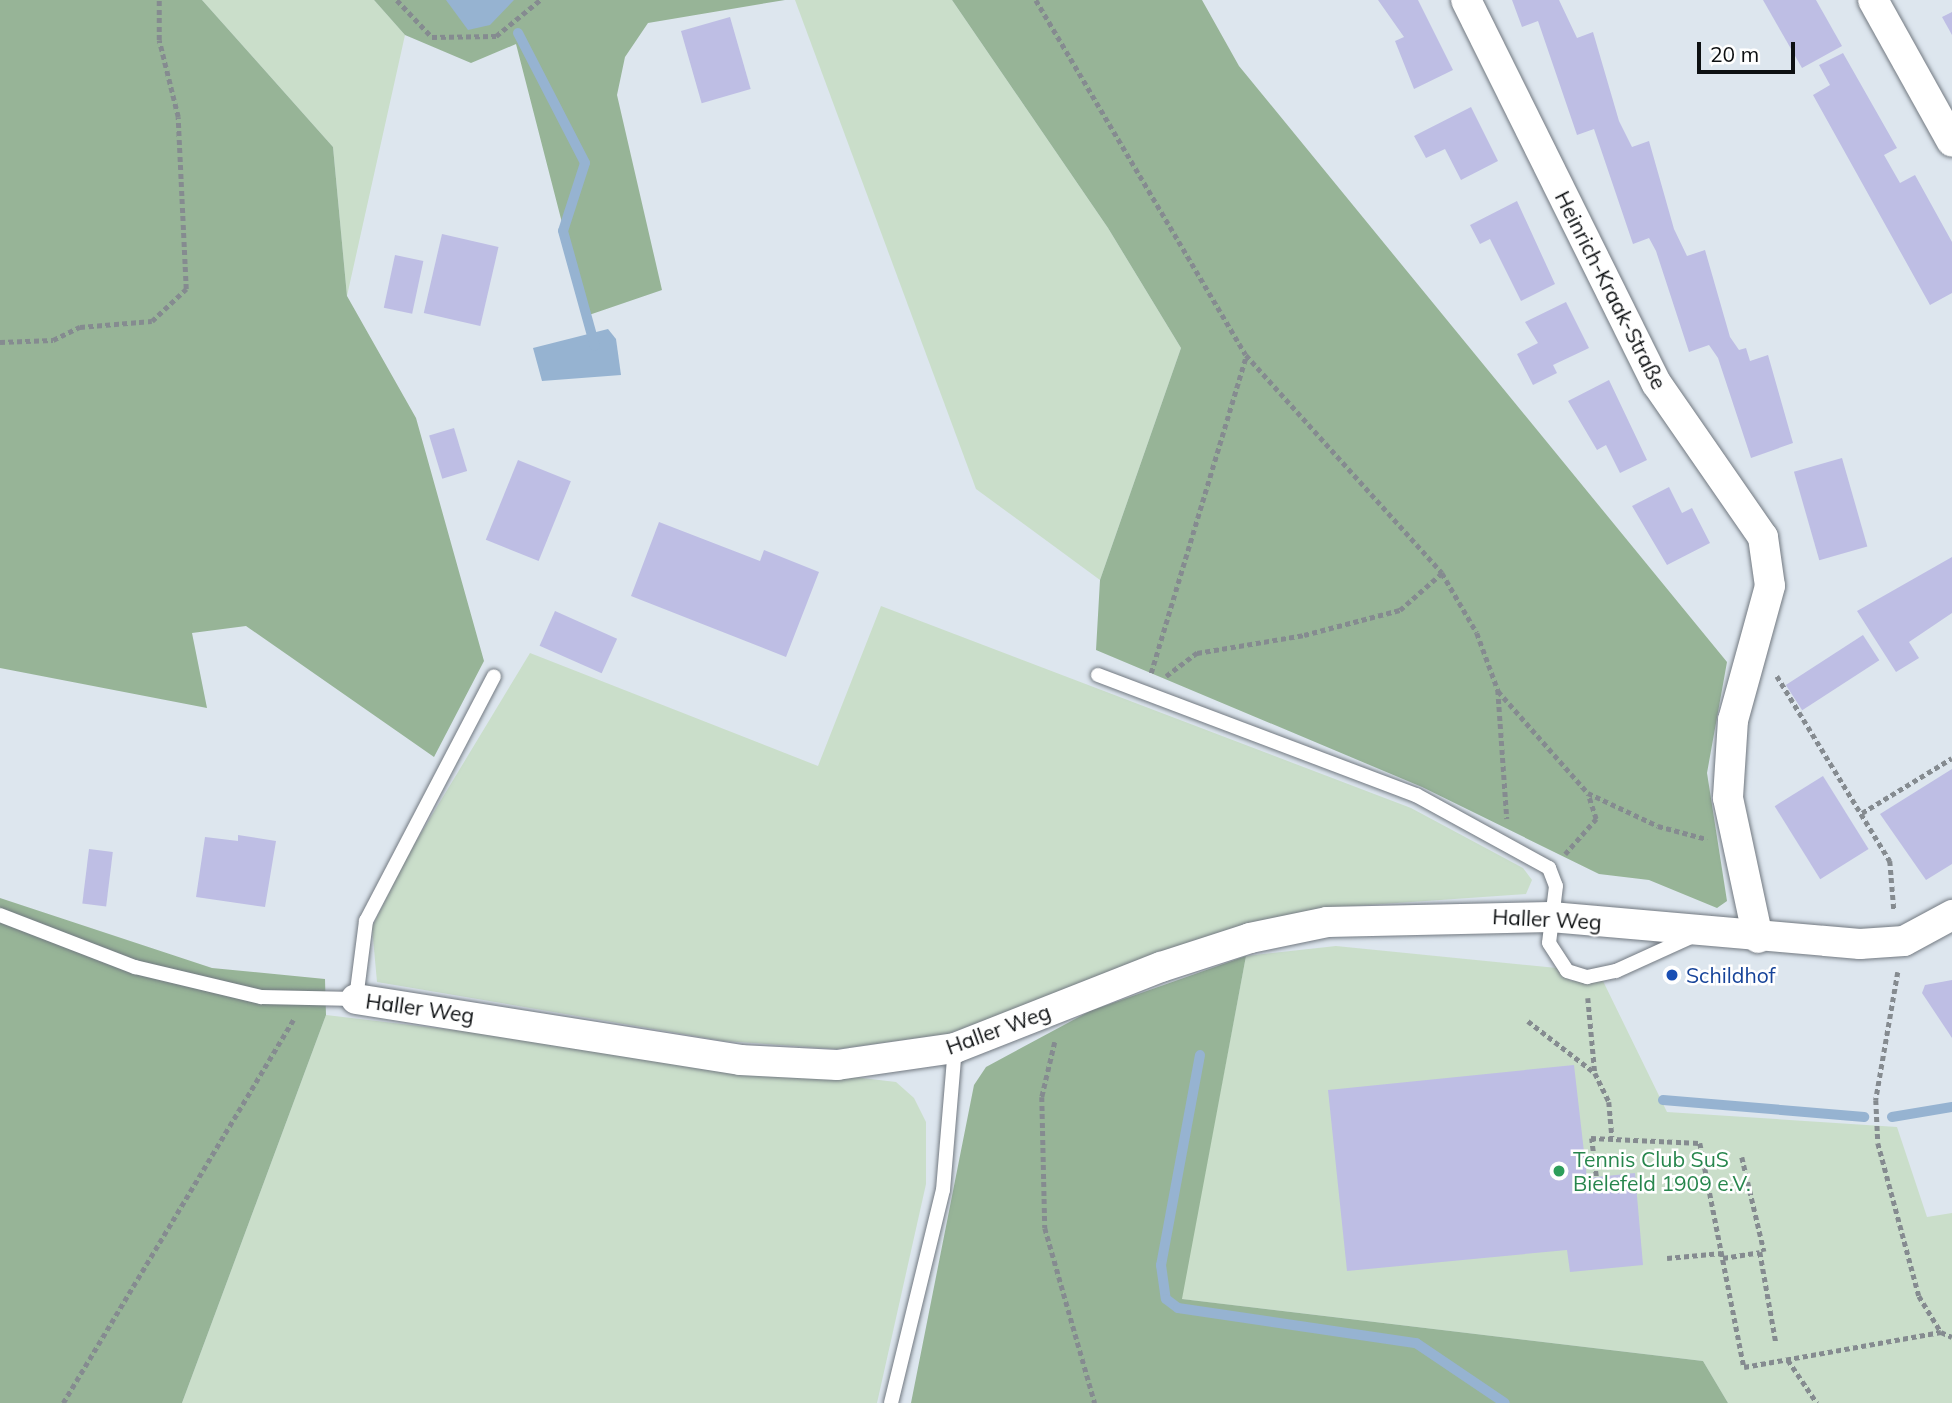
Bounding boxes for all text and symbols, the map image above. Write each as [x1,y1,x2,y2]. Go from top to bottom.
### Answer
scale bar [1700,28,1798,72]
text: 20 m [1710,41,1759,67]
street label: Heinrich-Kraak-Straße [1550,187,1672,393]
street label: Haller Weg [1492,904,1602,934]
place label: Schildhof [1686,962,1776,988]
marker: Schildhof [1664,967,1680,983]
street label: Haller Weg [364,988,476,1028]
street label: Haller Weg [942,998,1054,1060]
place label: Tennis Club SuS Bielefeld 1909 e.V. [1573,1146,1751,1196]
marker: Tennis Club SuS Bielefeld 1909 e.V. [1551,1163,1567,1179]

